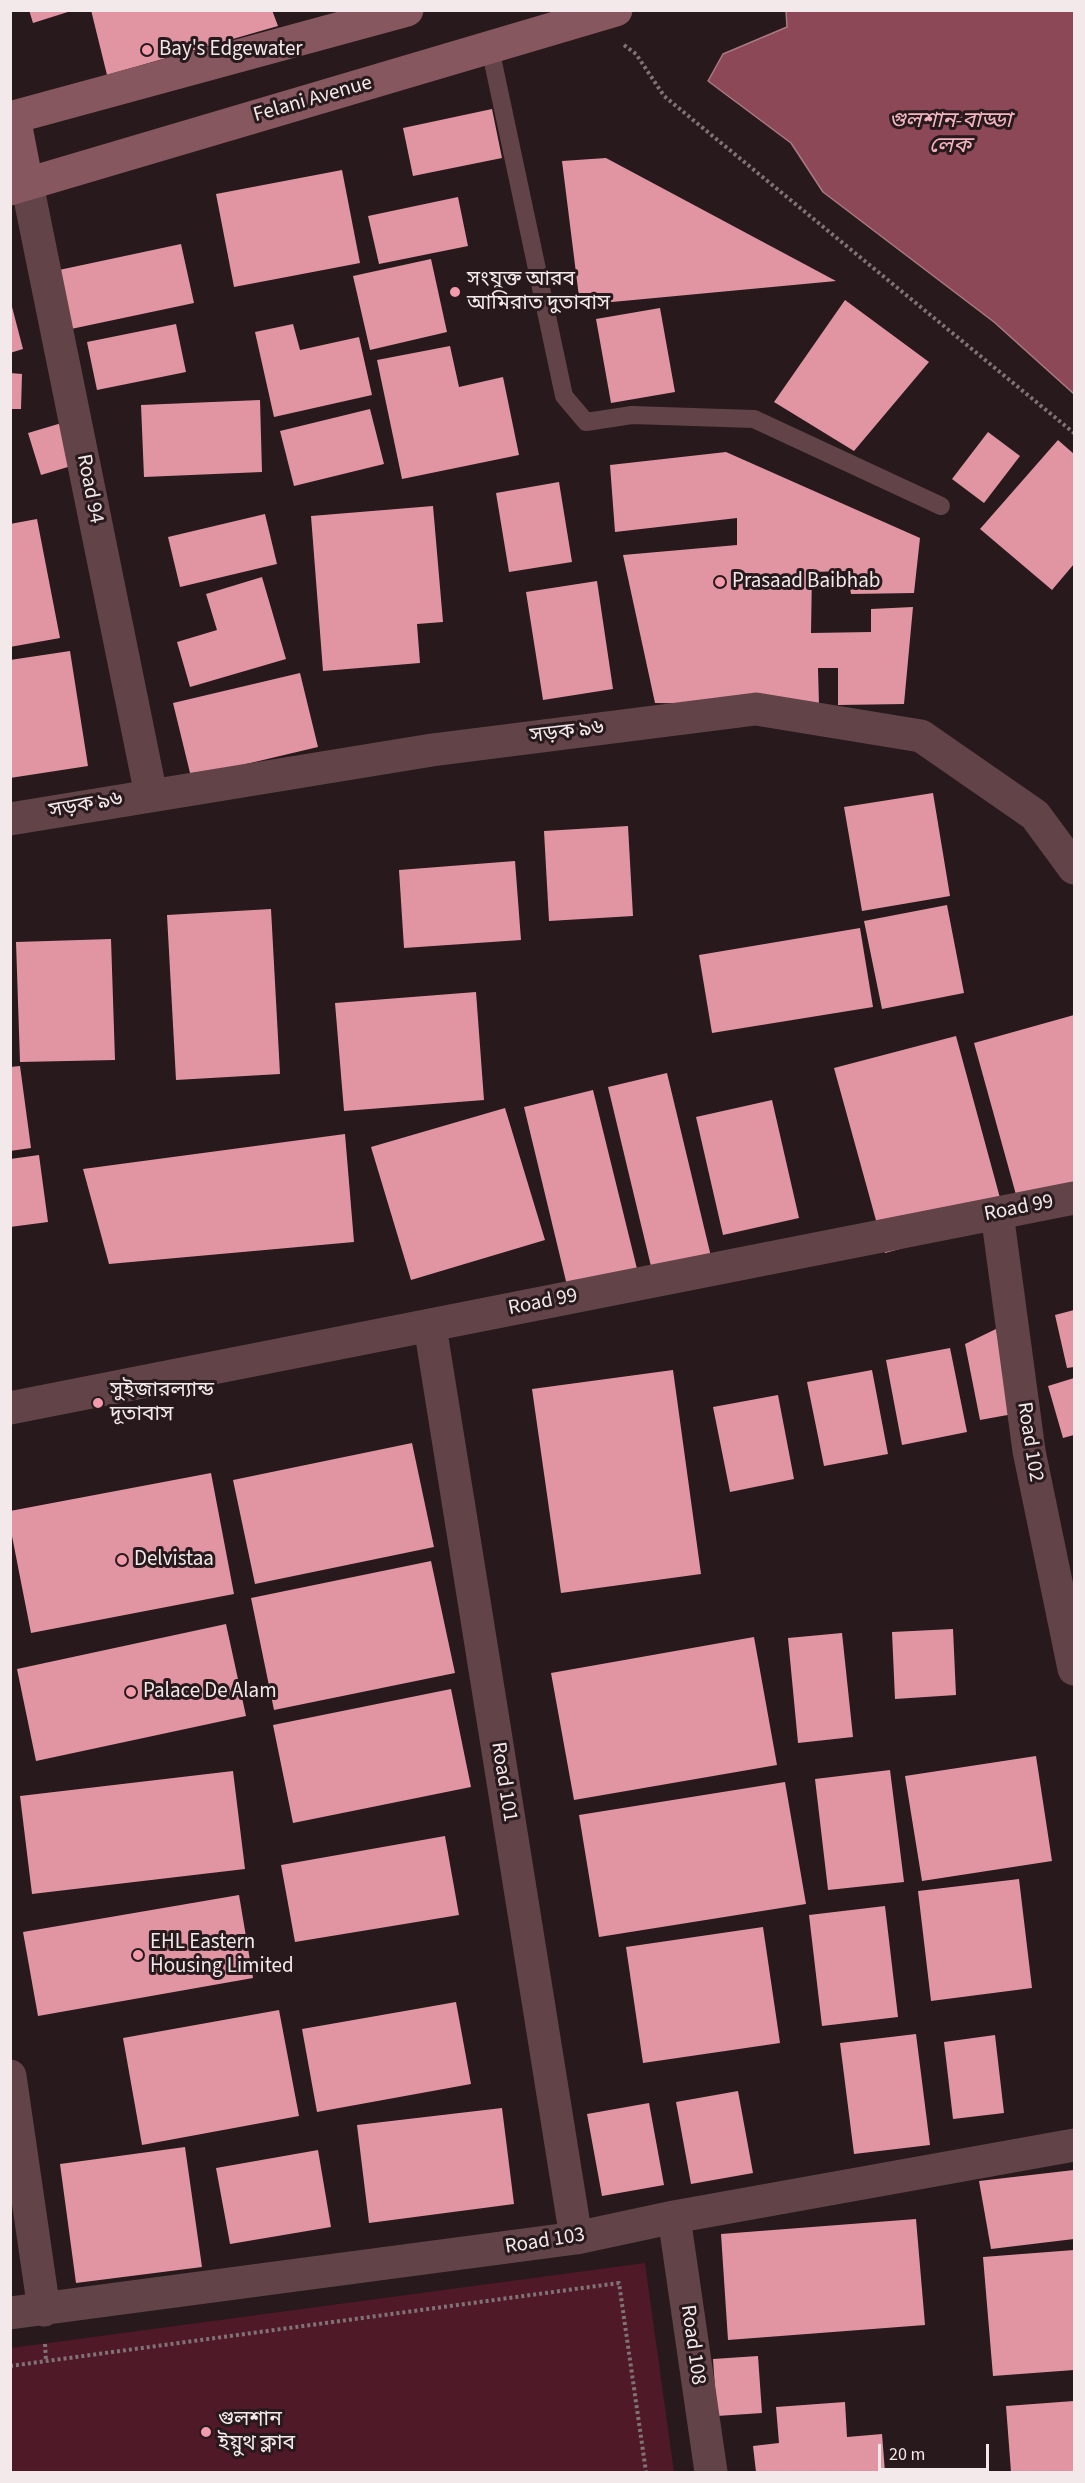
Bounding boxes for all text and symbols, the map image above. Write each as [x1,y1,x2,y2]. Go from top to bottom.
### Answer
place label: Bay's Edgewater [159,37,303,63]
marker: Bay's Edgewater [140,43,154,57]
street label: Felani Avenue [251,71,375,129]
water label: গুলশান-বাড্ডা লেক [889,109,1011,160]
place label: সংযুক্ত আরব আমিরাত দুতাবাস [467,267,610,317]
marker: সংযুক্ত আরব আমিরাত দুতাবাস [448,285,462,299]
street label: Road 94 [70,452,108,526]
place label: Prasaad Baibhab [732,569,880,595]
marker: Prasaad Baibhab [713,575,727,589]
street label: সড়ক ৯৬ [529,716,605,750]
street label: সড়ক ৯৬ [47,787,125,825]
street label: Road 99 [982,1190,1056,1228]
street label: Road 99 [506,1284,580,1322]
place label: সুইজারল্যান্ড দূতাবাস [110,1378,214,1428]
marker: সুইজারল্যান্ড দূতাবাস [91,1396,105,1410]
street label: Road 102 [1010,1400,1048,1484]
place label: Delvistaa [134,1547,214,1573]
marker: Delvistaa [115,1553,129,1567]
place label: Palace De Alam [143,1679,277,1705]
marker: Palace De Alam [124,1685,138,1699]
street label: Road 101 [484,1740,522,1824]
place label: EHL Eastern Housing Limited [150,1930,294,1980]
marker: EHL Eastern Housing Limited [131,1948,145,1962]
street label: Road 103 [503,2223,587,2261]
street label: Road 108 [674,2303,710,2387]
place label: গুলশান ইয়ুথ ক্লাব [218,2407,295,2457]
marker: গুলশান ইয়ুথ ক্লাব [199,2425,213,2439]
scale bar [881,2432,992,2470]
text: 20 m [889,2442,925,2467]

